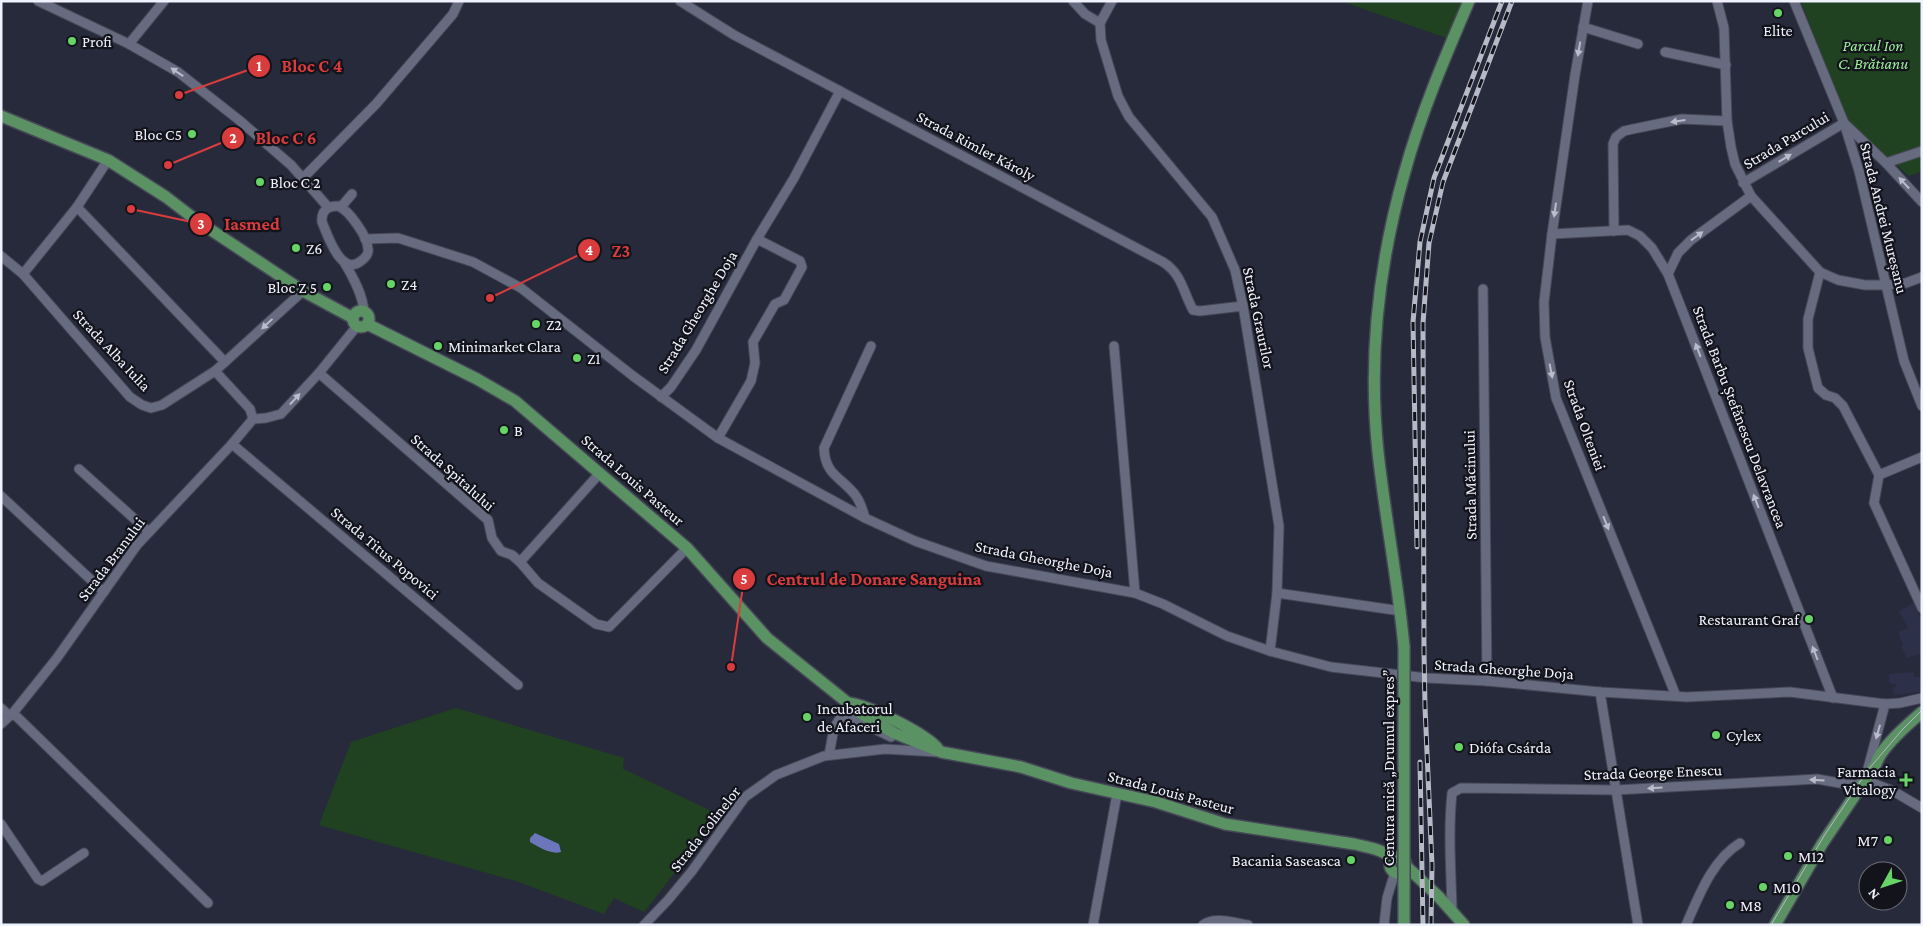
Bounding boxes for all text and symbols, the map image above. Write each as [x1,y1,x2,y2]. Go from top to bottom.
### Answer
marker: Elite [1772,7,1784,19]
place label: Elite [1763,22,1793,39]
place label: Profi [82,33,112,50]
marker: Profi [66,35,78,47]
park label: Parcul Ion C. Brătianu [1838,37,1908,72]
one-way arrow [1575,41,1583,57]
callout: Bloc C 4 [247,50,353,83]
text: Bloc C 4 [282,56,343,76]
text: 1 [256,58,262,74]
one-way arrow [171,67,184,77]
street label: Strada Rimler Károly [913,108,1039,186]
street label: Strada Parcului [1740,108,1832,172]
one-way arrow [1670,117,1686,125]
callout: Bloc C 6 [220,121,326,154]
place label: Bloc C5 [135,126,182,143]
marker: Bloc C5 [186,128,198,140]
text: Bloc C 6 [256,128,316,148]
text: 2 [229,130,237,146]
street label: Strada Andrei Mureșanu [1855,141,1911,296]
one-way arrow [1779,153,1792,162]
place label: Bloc C 2 [270,174,321,191]
marker: Bloc C 2 [254,176,266,188]
one-way arrow [1898,177,1910,189]
one-way arrow [1551,202,1559,218]
callout: Iasmed [189,208,290,241]
text: Iasmed [224,214,280,234]
text: 3 [197,216,205,232]
one-way arrow [1690,231,1704,241]
callout: Z3 [576,234,640,267]
place label: Z6 [306,240,322,257]
text: Z3 [612,241,630,261]
marker: Z6 [290,242,302,254]
text: 4 [585,242,593,258]
street label: Strada Gheorghe Doja [654,247,741,377]
street label: Strada Graurilor [1240,266,1278,371]
place label: Z4 [401,276,418,293]
marker: Z4 [385,278,397,290]
place label: Bloc Z 5 [268,279,317,296]
marker: Bloc Z 5 [321,281,333,293]
street label: Strada Barbu Ștefănescu Delavrancea [1688,303,1791,532]
street label: Strada Alba Iulia [70,306,155,395]
place label: Z2 [546,316,562,333]
one-way arrow [261,318,274,329]
marker: Z2 [530,318,542,330]
place label: Minimarket Clara [448,338,561,355]
marker: Minimarket Clara [432,340,444,352]
one-way arrow [1694,342,1702,357]
place label: Z1 [587,350,601,367]
marker: Z1 [571,352,583,364]
one-way arrow [1547,363,1555,379]
street label: Strada Olteniei [1561,377,1609,473]
one-way arrow [289,393,301,405]
place label: B [514,422,523,439]
marker: B [498,424,510,436]
street label: Strada Spitalului [407,430,498,515]
street label: Strada Măcinului [1461,430,1479,540]
street label: Strada Louis Pasteur [578,431,688,529]
one-way arrow [1752,494,1760,508]
street label: Strada Titus Popovici [327,503,442,604]
street label: Strada Branului [74,514,148,604]
one-way arrow [1603,516,1611,531]
street label: Strada Gheorghe Doja [974,537,1115,582]
callout: Centrul de Donare Sanguina [731,562,991,595]
text: Centrul de Donare Sanguina [766,569,982,589]
text: 5 [740,571,748,587]
place label: Restaurant Graf [1699,611,1800,628]
marker: Restaurant Graf [1803,613,1815,625]
one-way arrow [1811,645,1819,660]
street label: Strada Gheorghe Doja [1434,656,1575,683]
street label: Centura mică „Drumul expres” [1380,670,1398,866]
place label: Incubatorul de Afaceri [817,700,893,735]
marker: Incubatorul de Afaceri [801,711,813,723]
one-way arrow [1873,724,1881,739]
place label: Cylex [1726,727,1762,745]
marker: Cylex [1710,729,1722,741]
place label: Diófa Csárda [1469,739,1552,756]
marker: Diófa Csárda [1453,741,1465,753]
street label: Strada George Enescu [1584,761,1723,784]
place label: Farmacia Vitalogy [1837,763,1897,799]
street label: Strada Louis Pasteur [1106,767,1236,817]
marker: Farmacia Vitalogy [1900,774,1912,786]
one-way arrow [1809,776,1825,784]
street label: Strada Colinelor [666,783,744,875]
one-way arrow [1647,784,1663,792]
place label: M7 [1857,832,1879,849]
marker: M7 [1882,834,1894,846]
place label: M12 [1798,848,1825,865]
marker: M12 [1782,850,1794,862]
place label: Bacania Saseasca [1232,852,1342,869]
marker: Bacania Saseasca [1345,854,1357,866]
north arrow [1858,861,1908,911]
place label: M10 [1773,879,1801,896]
marker: M10 [1757,881,1769,893]
text: N [1864,885,1882,903]
place label: M8 [1740,897,1762,914]
marker: M8 [1724,899,1736,911]

